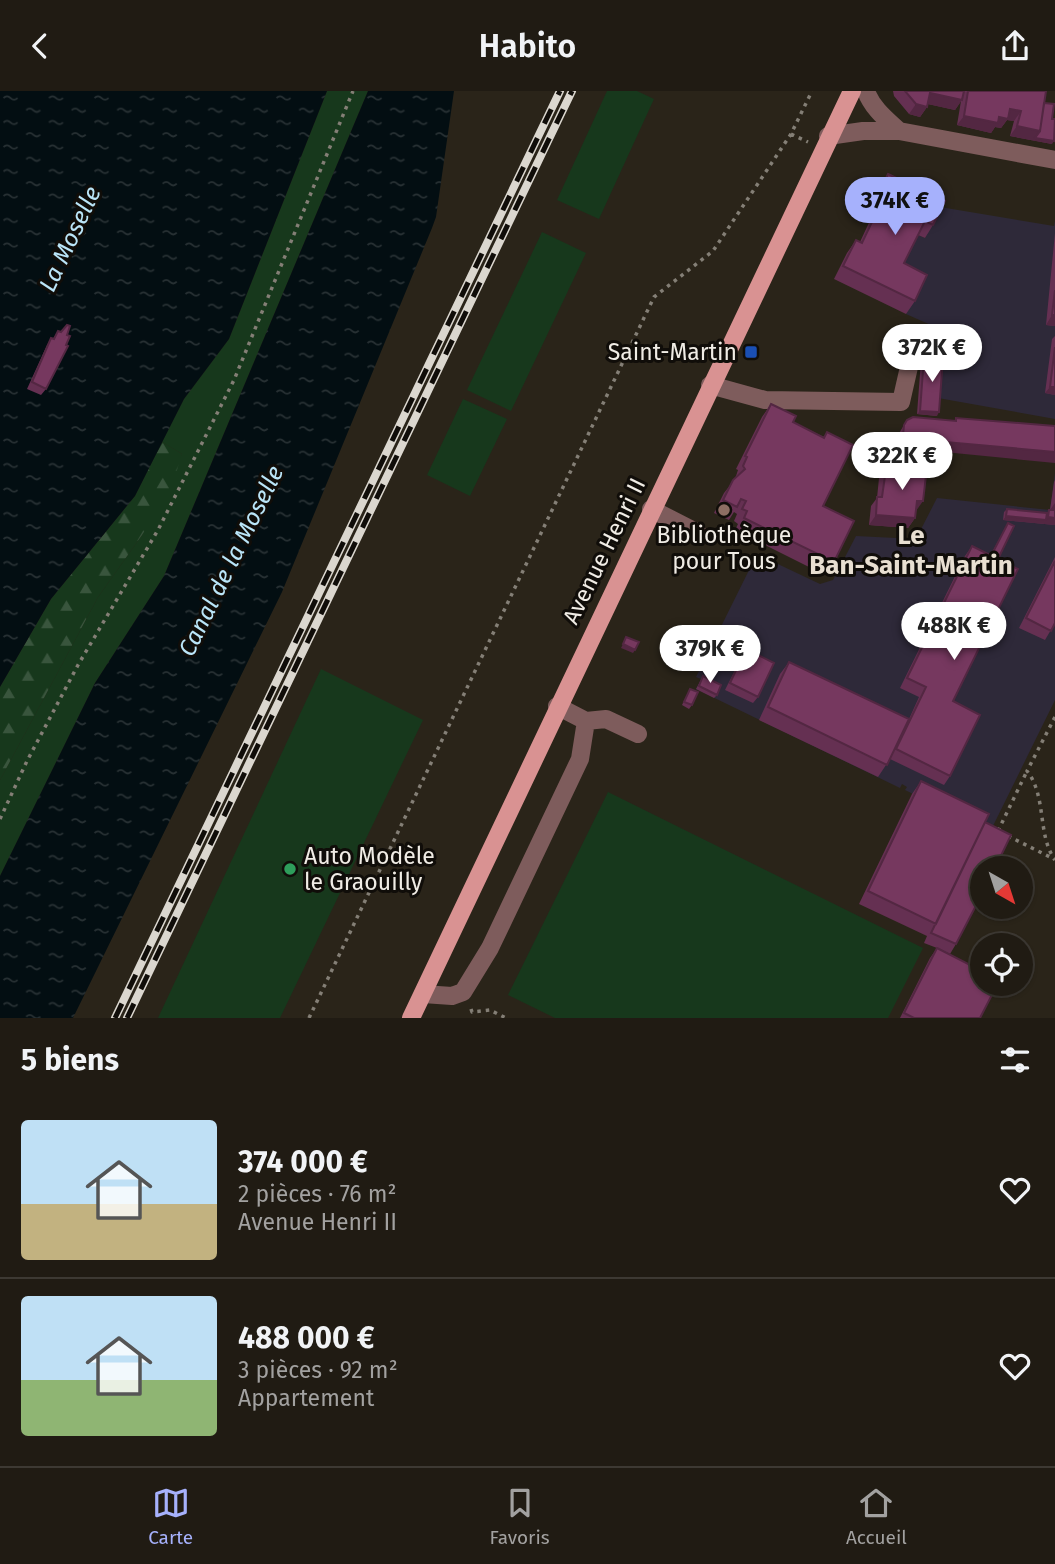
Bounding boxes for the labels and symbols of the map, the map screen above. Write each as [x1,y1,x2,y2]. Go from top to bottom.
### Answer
pin: 374K € [838,177,952,237]
water label: La Moselle [33,182,107,296]
pin: 372K € [875,324,989,384]
place label: Saint-Martin [608,338,737,366]
marker: Saint-Martin [743,344,759,360]
pin: 322K € [845,433,959,492]
water label: Canal de la Moselle [173,461,289,661]
street label: Avenue Henri II [557,473,651,629]
marker: Bibliothèque pour Tous [716,502,732,518]
district label: Le Ban-Saint-Martin [809,520,1013,581]
place label: Bibliothèque pour Tous [657,521,791,575]
pin: 488K € [897,603,1011,662]
pin: 379K € [653,625,767,685]
place label: Auto Modèle le Graouilly [304,842,435,896]
north arrow [970,856,1032,919]
marker: Auto Modèle le Graouilly [282,861,298,877]

